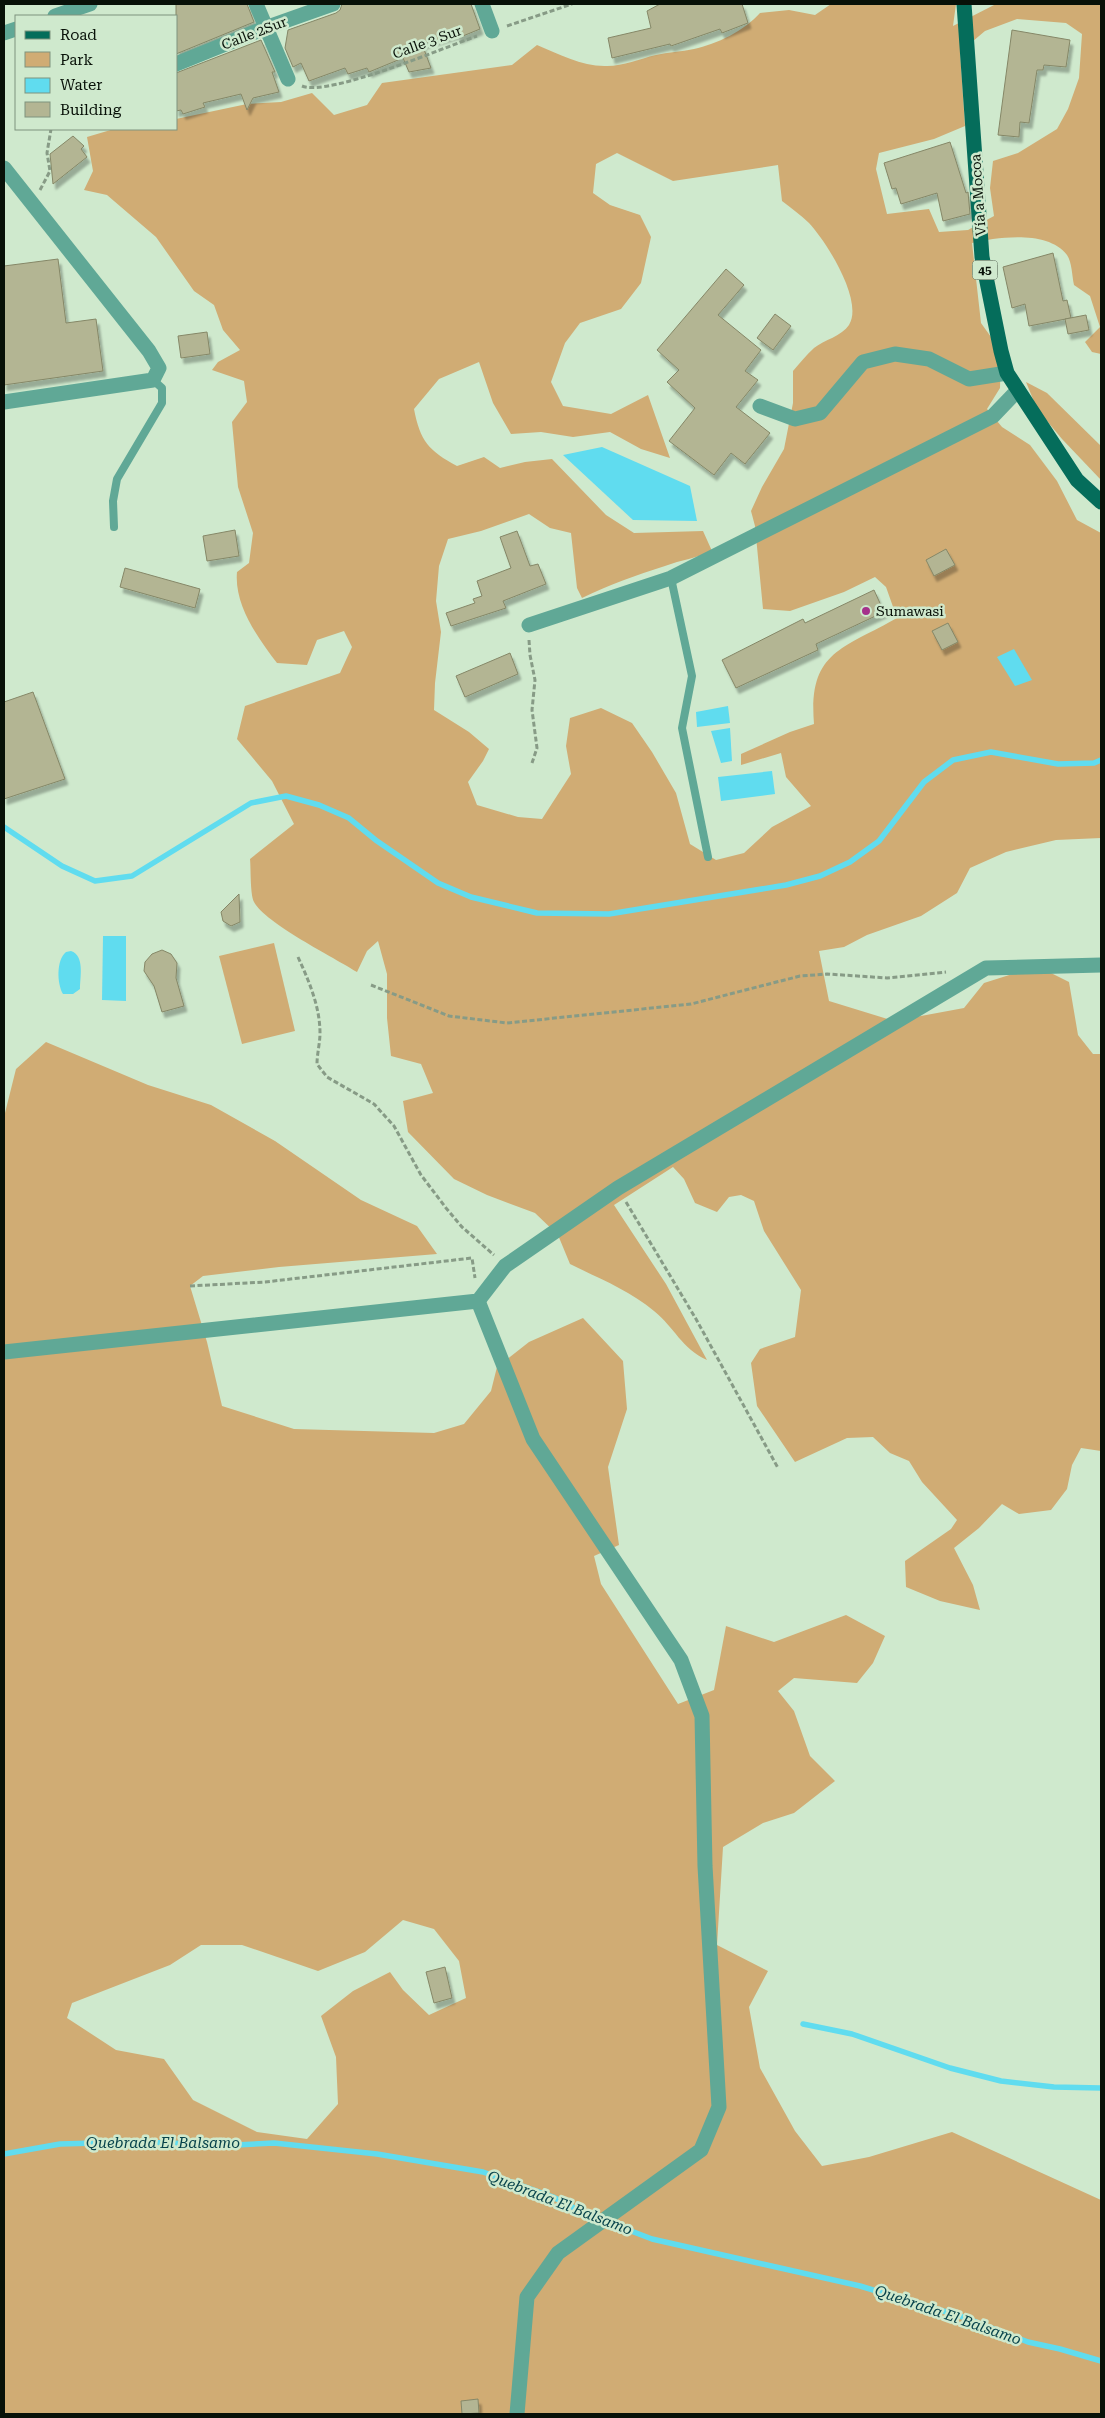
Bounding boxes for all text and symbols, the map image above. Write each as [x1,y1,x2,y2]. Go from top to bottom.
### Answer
street label: Calle 2Sur [219,13,289,53]
legend [15,15,178,130]
street label: Calle 3 Sur [390,22,464,62]
text: Road [60,26,97,44]
text: Park [60,51,94,69]
text: Water [60,76,102,94]
text: Building [60,101,122,119]
street label: Vía a Mocoa [967,153,989,237]
road number: 45 [972,260,998,280]
place label: Sumawasi [876,603,944,619]
marker: Sumawasi [860,605,872,617]
water label: Quebrada El Balsamo [86,2134,240,2152]
water label: Quebrada El Balsamo [485,2167,635,2239]
water label: Quebrada El Balsamo [872,2281,1024,2349]

